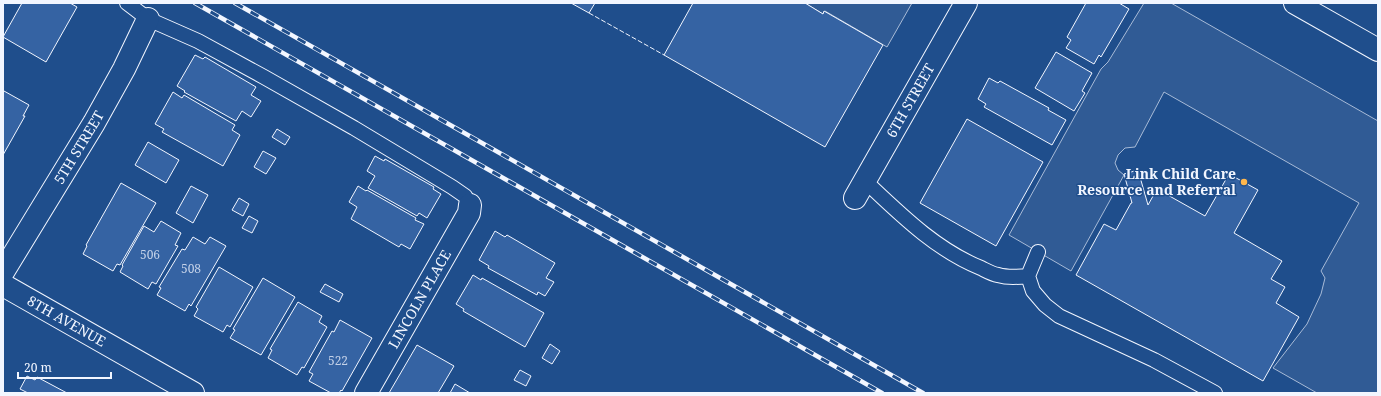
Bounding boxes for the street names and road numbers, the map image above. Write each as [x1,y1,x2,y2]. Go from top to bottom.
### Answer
street label: 6TH STREET [881,60,939,141]
street label: 5TH STREET [49,107,108,187]
street label: LINCOLN PLACE [383,246,455,352]
street label: 8TH AVENUE [24,291,110,351]

